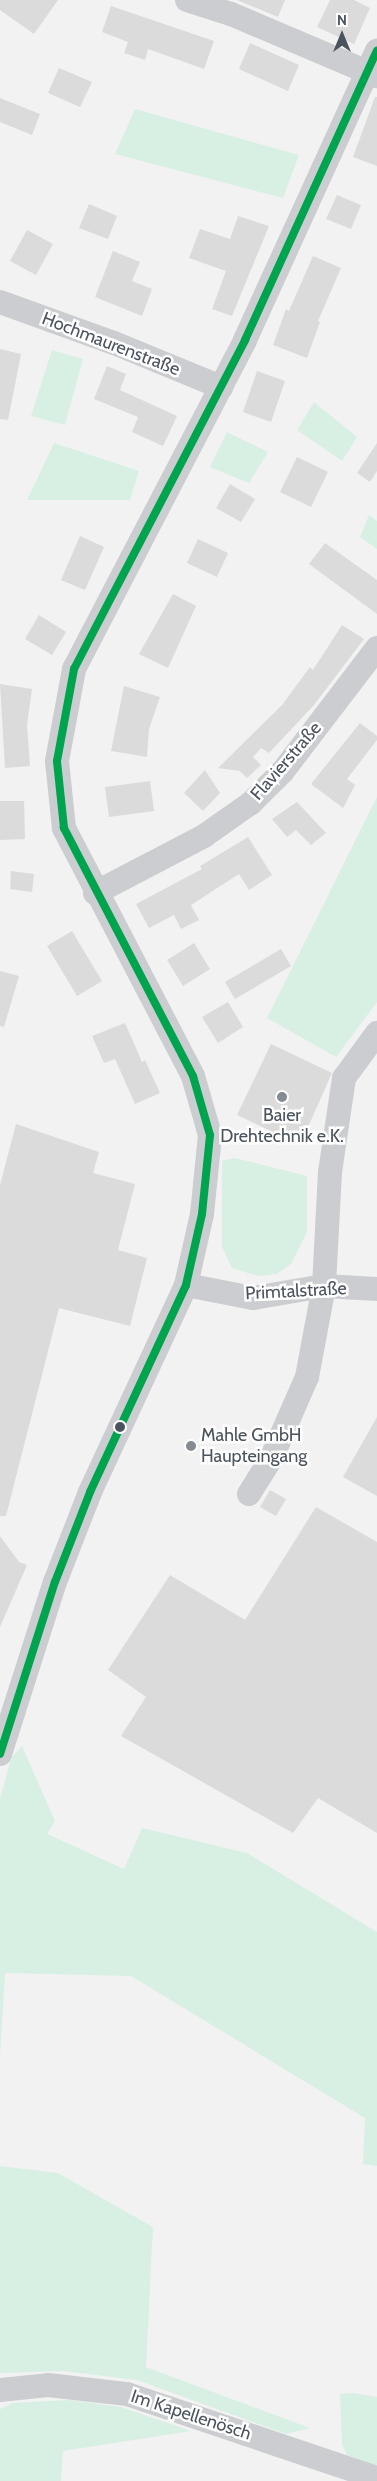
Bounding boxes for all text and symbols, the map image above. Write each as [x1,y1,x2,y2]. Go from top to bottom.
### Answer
north arrow [317,10,367,60]
text: N [337,11,347,29]
street label: Hochmaurenstraße [39,308,183,380]
street label: Flavierstraße [246,717,326,805]
marker: Baier Drehtechnik e.K. [276,1091,288,1103]
place label: Baier Drehtechnik e.K. [220,1105,344,1148]
street label: Primtalstraße [245,1278,347,1304]
unlabelled marker [115,1422,125,1432]
place label: Mahle GmbH Haupteingang [201,1425,307,1468]
marker: Mahle GmbH Haupteingang [185,1440,197,1452]
street label: Im Kapellenösch [128,2385,254,2445]

